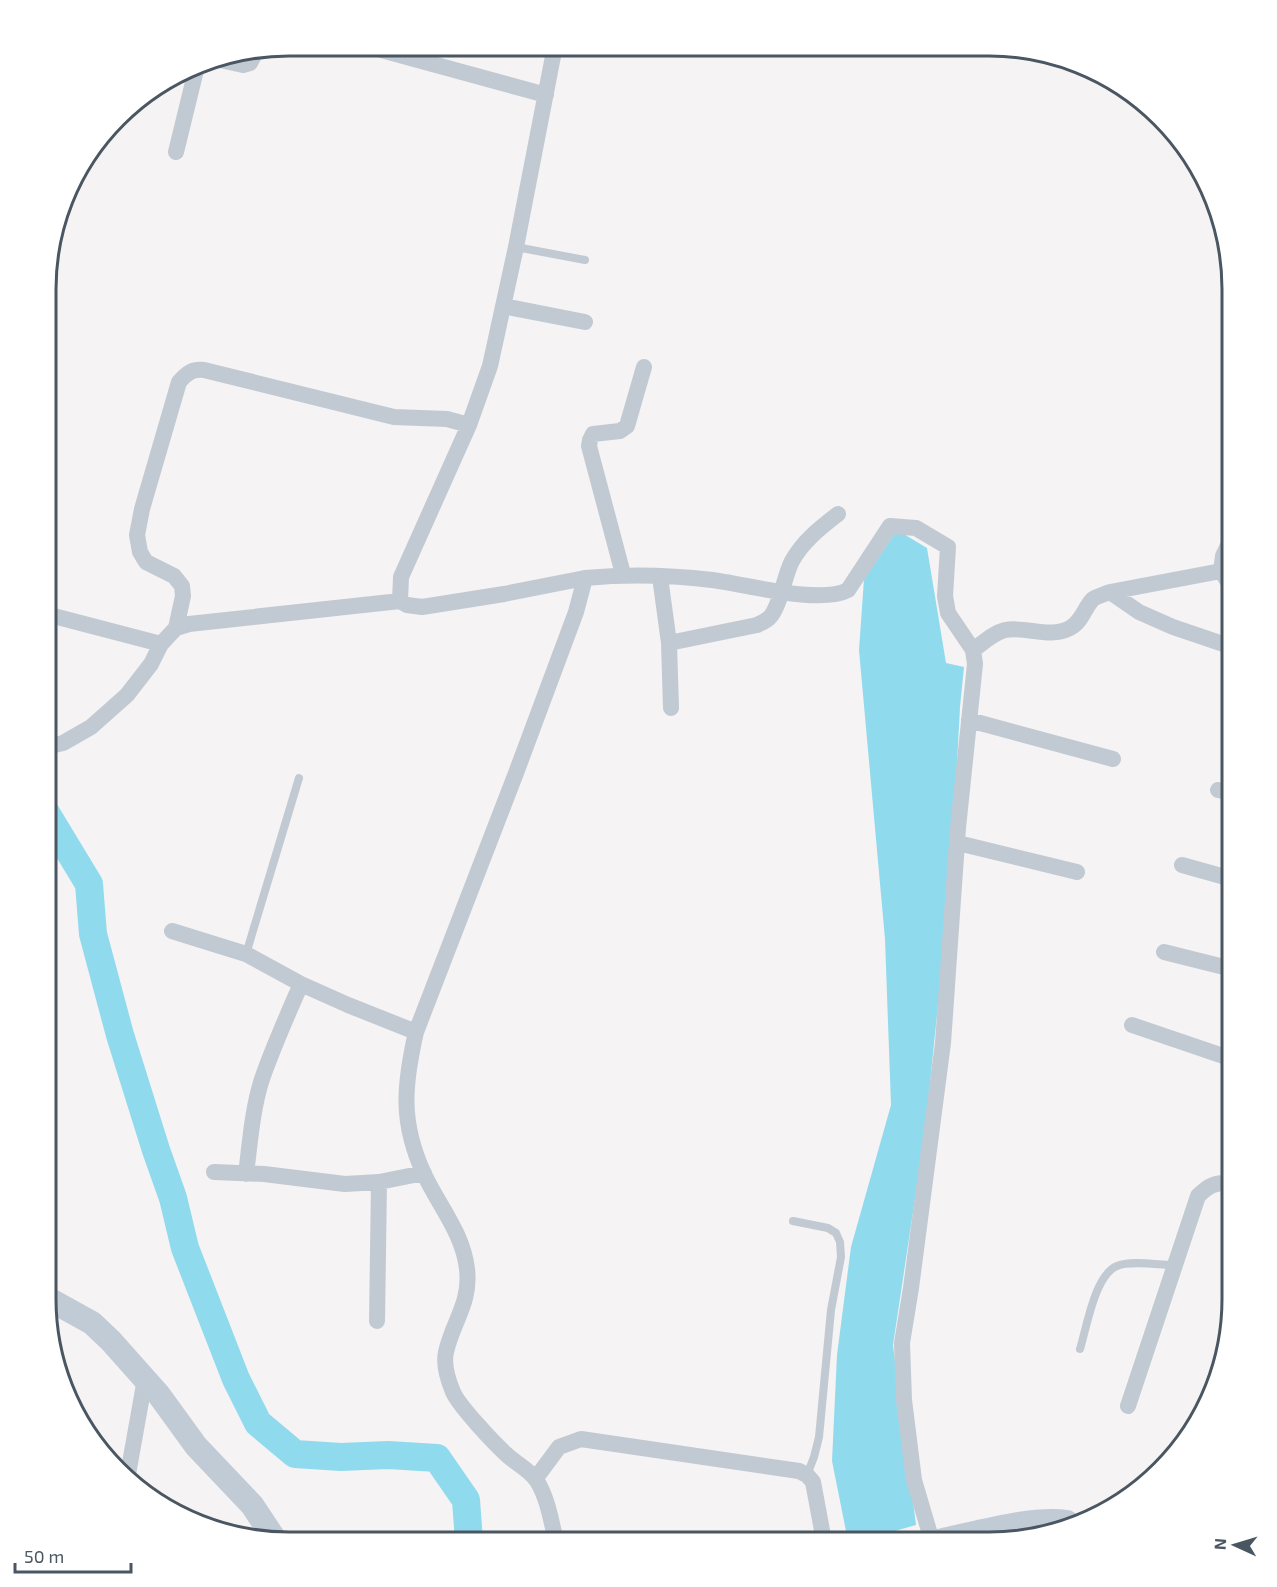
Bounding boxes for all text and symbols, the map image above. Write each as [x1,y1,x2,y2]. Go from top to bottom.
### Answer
north arrow [1205,1515,1265,1575]
scale bar [15,1536,130,1574]
text: N [1210,1537,1229,1550]
text: 50 m [24,1545,64,1567]

